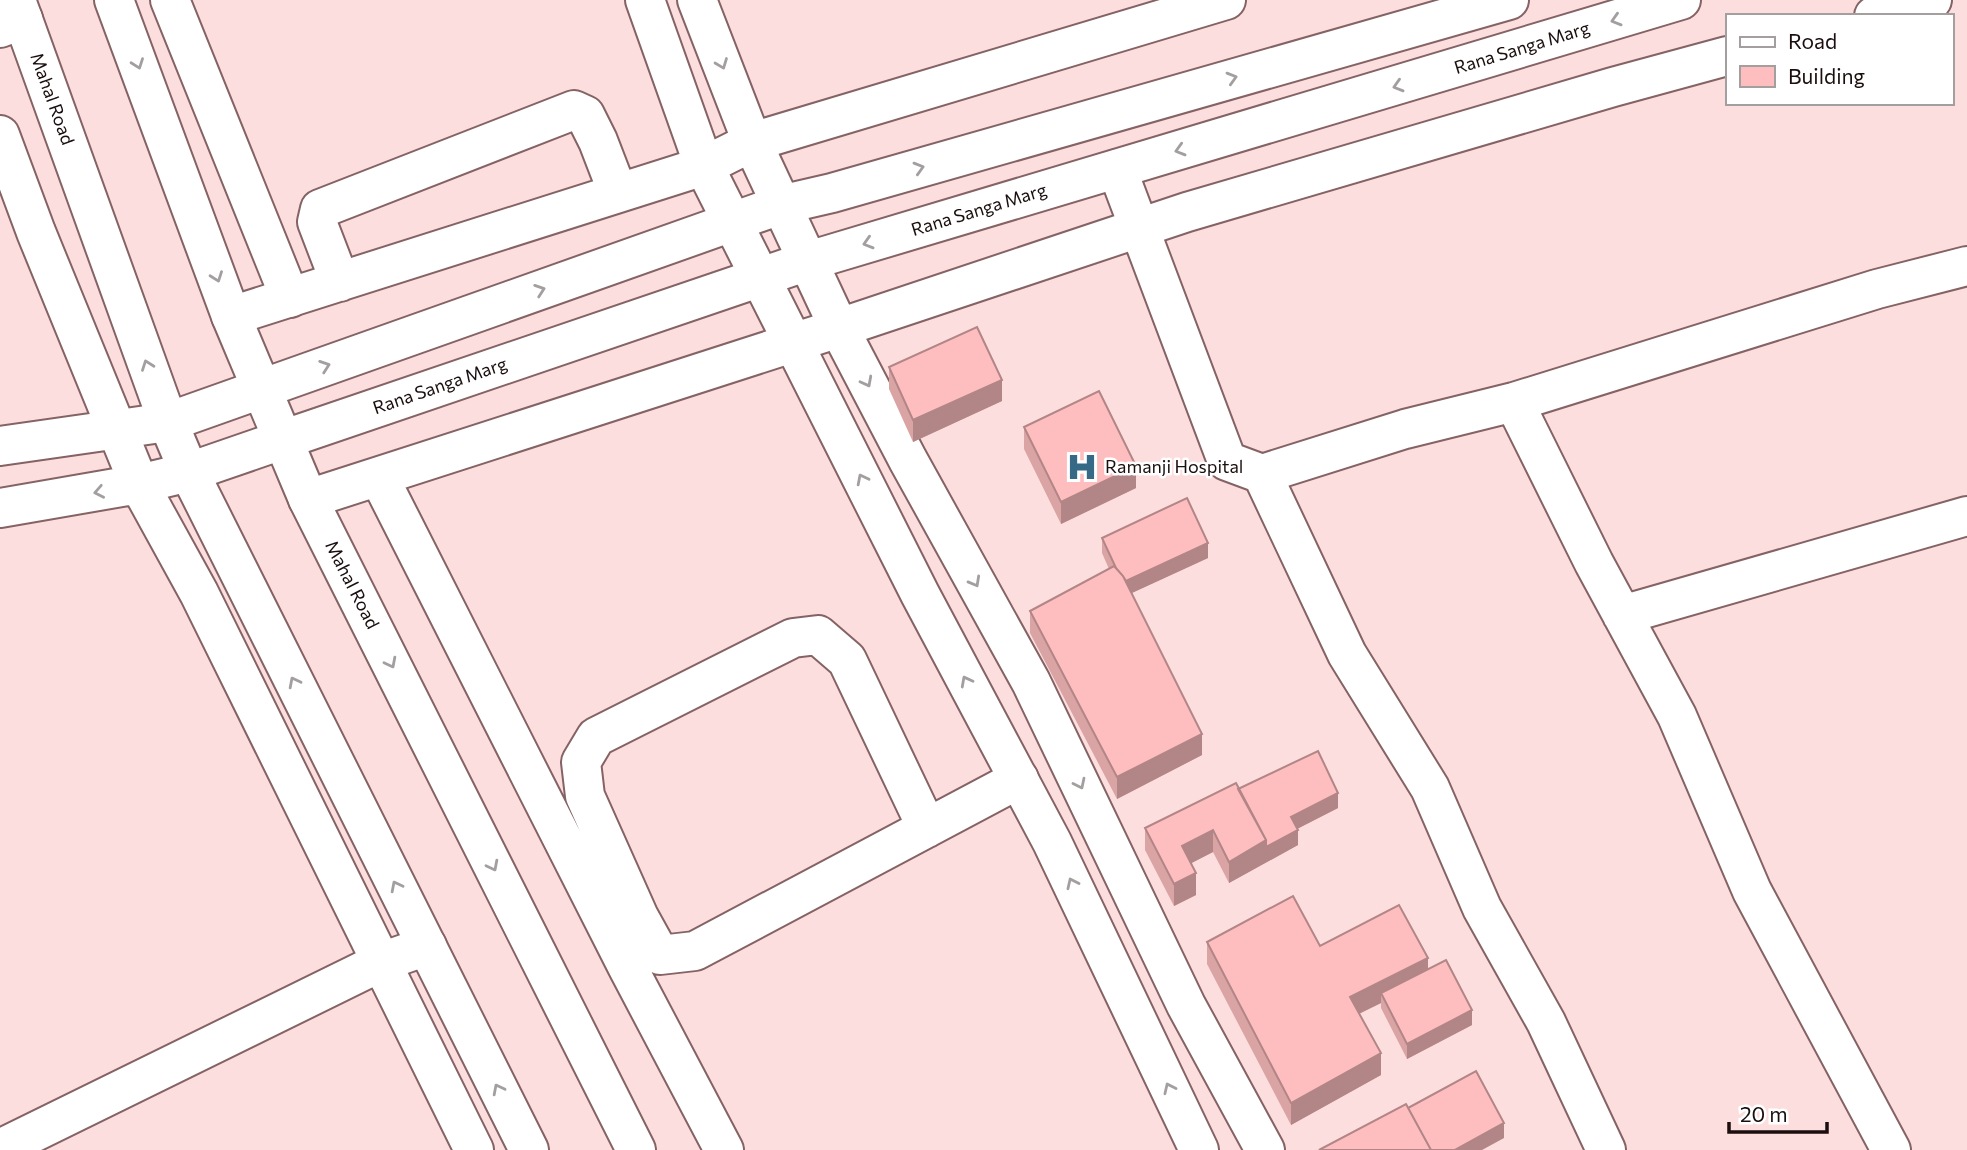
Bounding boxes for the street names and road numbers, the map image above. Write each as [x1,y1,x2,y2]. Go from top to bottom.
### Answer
street label: Rana Sanga Marg [1451,16,1592,78]
street label: Mahal Road [26,50,80,148]
street label: Rana Sanga Marg [908,178,1049,240]
street label: Rana Sanga Marg [370,352,510,418]
street label: Mahal Road [321,537,385,632]

